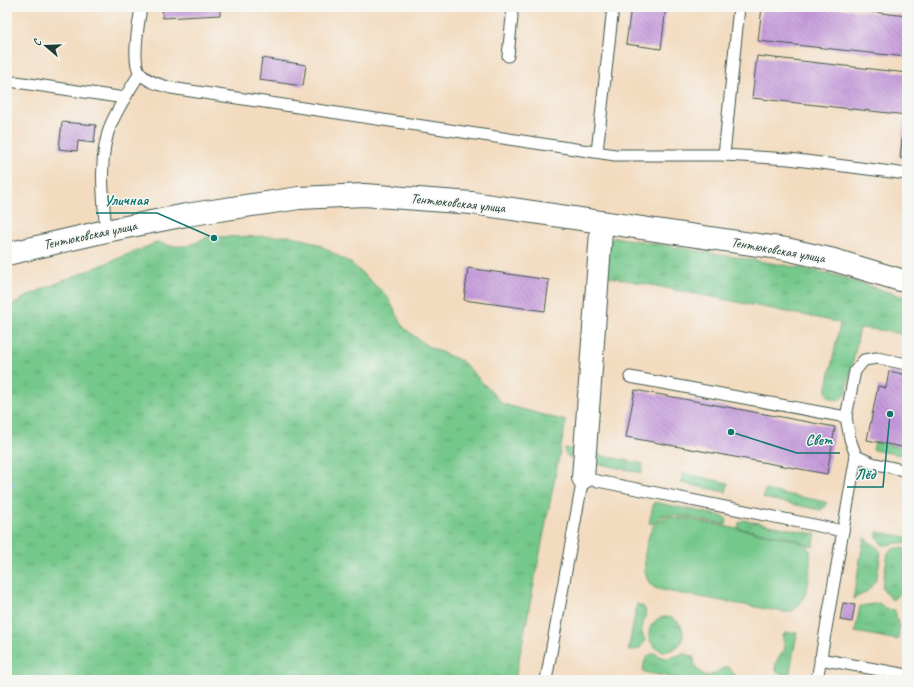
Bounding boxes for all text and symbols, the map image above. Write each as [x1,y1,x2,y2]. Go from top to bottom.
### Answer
north arrow [26,26,66,66]
text: С [29,36,45,48]
callout: Уличная [96,186,157,213]
street label: Тентюковская улица [410,190,507,217]
text: Уличная [104,191,149,210]
street label: Тентюковская улица [42,217,140,253]
street label: Тентюковская улица [730,233,828,267]
callout: Свет [797,426,840,453]
text: Свет [805,431,834,450]
callout: Лёд [847,460,883,487]
text: Лёд [855,465,877,484]

